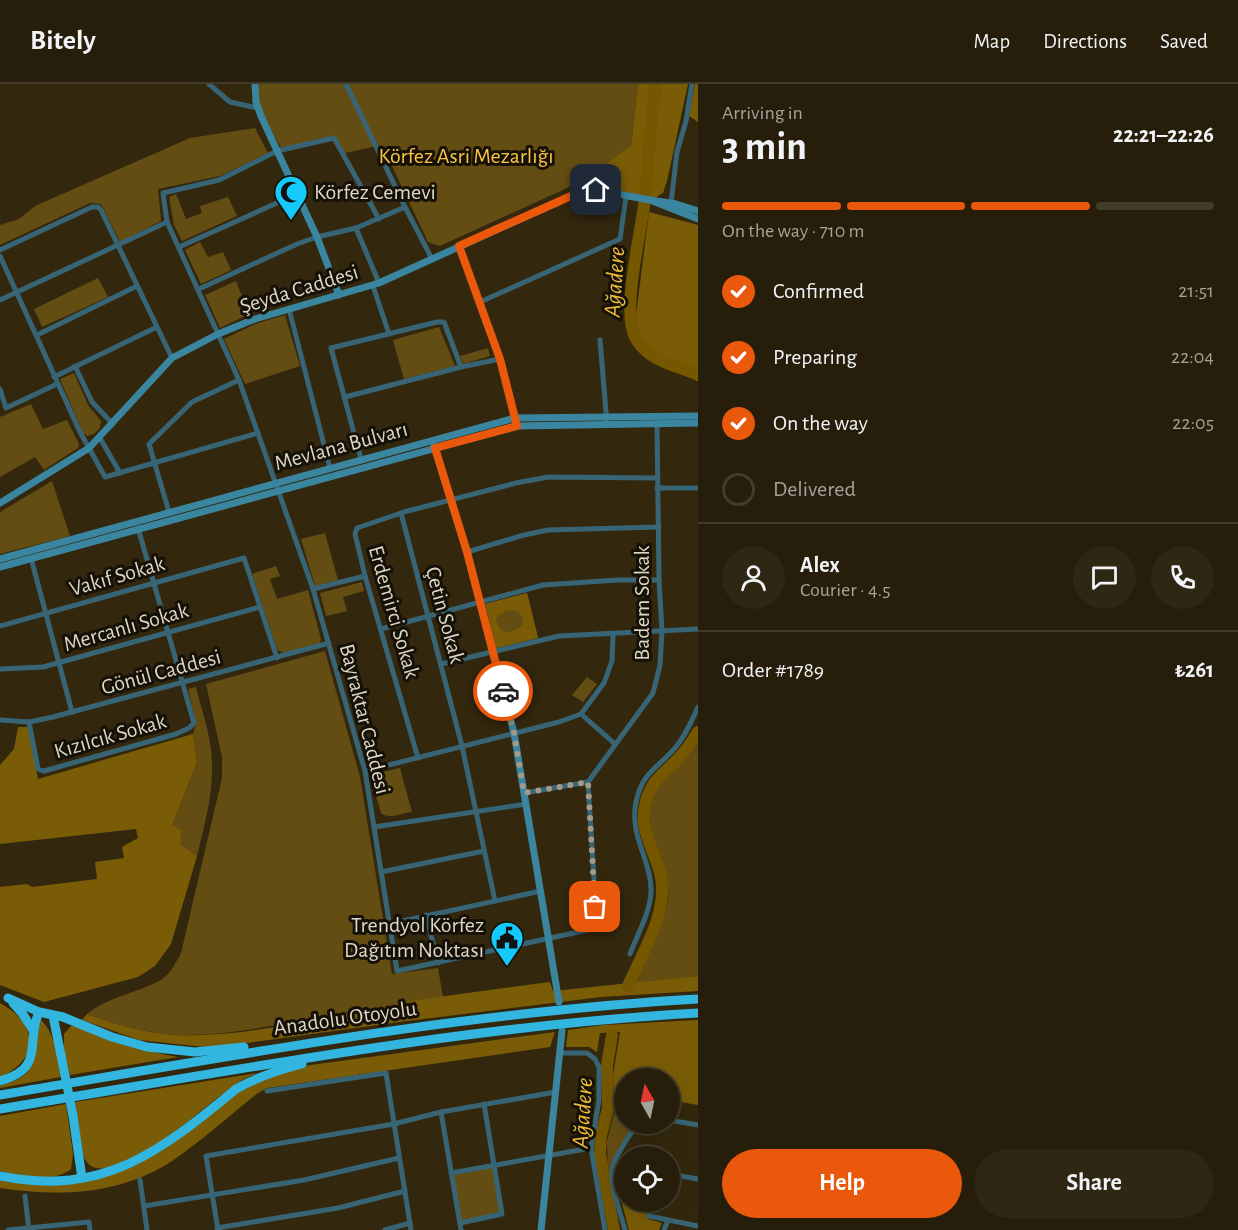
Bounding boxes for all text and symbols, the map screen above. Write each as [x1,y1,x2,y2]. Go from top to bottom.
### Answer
text: Bitely [30,27,96,55]
text: Map [974,31,1010,52]
text: Directions [1043,31,1127,52]
text: Saved [1160,31,1208,52]
text: Arriving in [722,103,803,123]
text: 22:21–22:26 [1113,124,1214,146]
text: 3 min [722,128,807,167]
park label: Körfez Asri Mezarlığı [378,145,554,167]
pin [570,164,621,215]
icon: home [579,173,612,206]
mosque icon: Körfez Cemevi [273,174,309,221]
place label: Körfez Cemevi [314,181,436,203]
text: On the way · 710 m [722,221,865,241]
water label: Ağadere [600,246,629,319]
street label: Şeyda Caddesi [237,261,361,317]
icon: check [722,275,755,308]
text: Confirmed [773,280,864,302]
text: 21:51 [1178,281,1214,301]
icon: check [722,341,755,374]
text: Preparing [773,346,857,368]
text: 22:04 [1171,347,1214,367]
icon: check [722,407,755,440]
text: On the way [773,412,868,434]
text: 22:05 [1172,413,1214,433]
street label: Mevlana Bulvarı [272,418,410,474]
text: Delivered [773,478,856,500]
street label: Erdemirci Sokak [365,543,423,681]
street label: Badem Sokak [631,545,653,661]
button: person [722,546,785,609]
button: chat [1073,546,1136,609]
button: phone [1151,546,1214,609]
street label: Vakıf Sokak [67,552,167,600]
text: Alex [800,554,840,576]
street label: Çetin Sokak [422,564,468,666]
text: Courier · 4.5 [800,580,891,600]
street label: Mercanlı Sokak [61,599,191,655]
street label: Bayraktar Caddesi [336,642,394,796]
street label: Gönül Caddesi [99,645,223,699]
text: Order #1789 [722,659,824,681]
text: ₺261 [1175,659,1214,681]
courier [473,661,533,721]
icon: car [487,675,520,708]
street label: Kızılcık Sokak [52,710,168,762]
pin [569,881,620,932]
icon: bag [578,890,611,923]
place label: Trendyol Körfez Dağıtım Noktası [344,914,484,961]
public building icon: Trendyol Körfez Dağıtım Noktası [489,920,525,967]
street label: Anadolu Otoyolu [272,997,418,1039]
north arrow [614,1068,680,1134]
map controls [614,1068,680,1212]
water label: Ağadere [568,1077,597,1150]
button: locate [614,1146,680,1212]
button: Help [722,1149,962,1218]
button: Share [974,1149,1214,1218]

